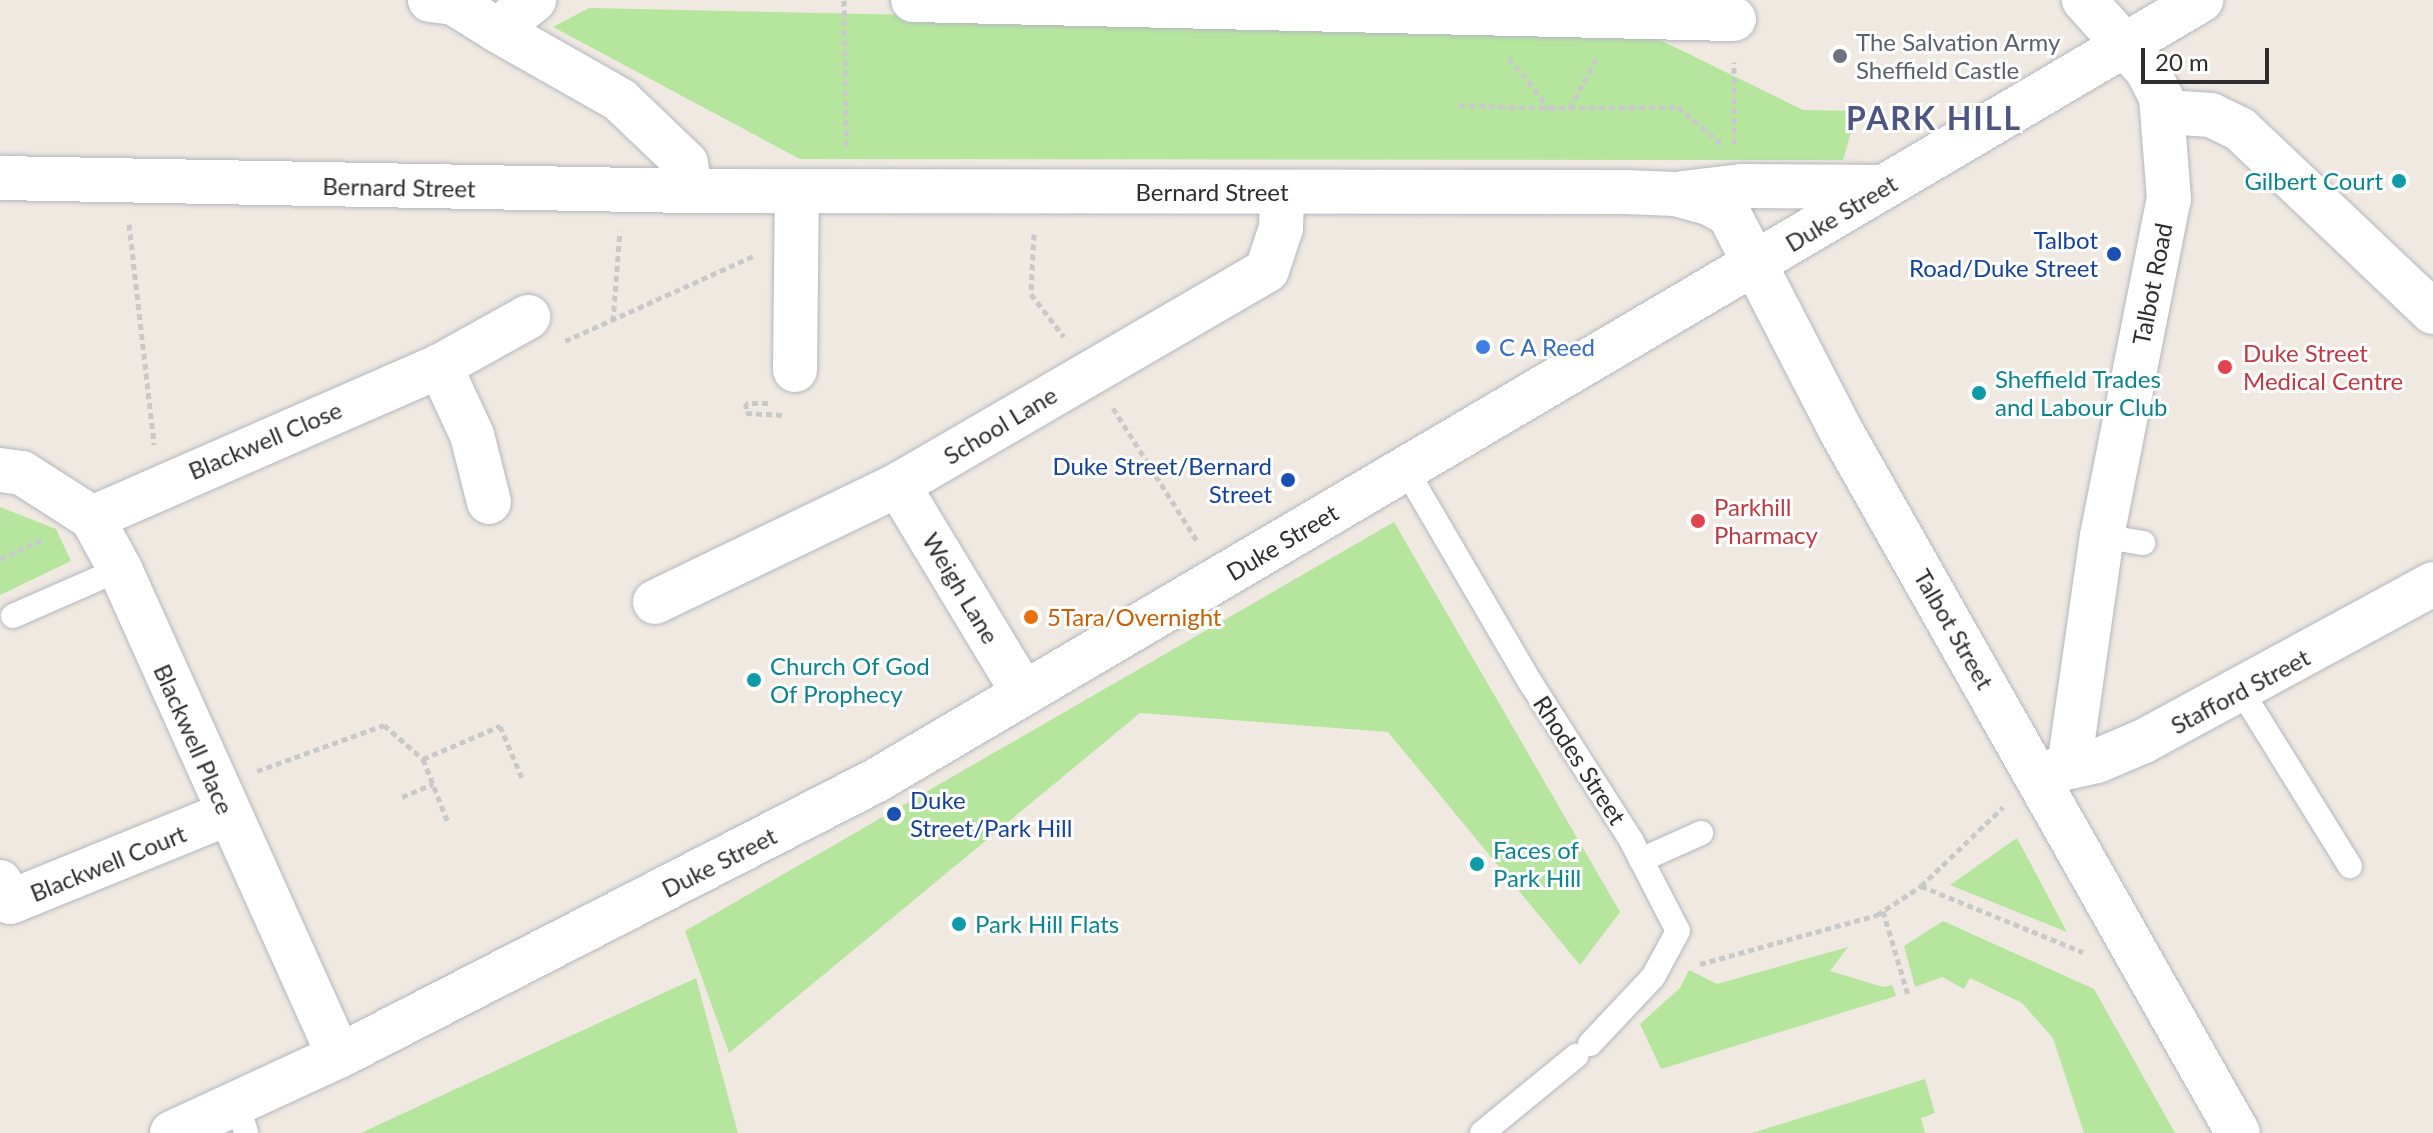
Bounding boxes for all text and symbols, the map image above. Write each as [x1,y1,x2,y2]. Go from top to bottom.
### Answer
place label: The Salvation Army Sheffield Castle [1856,28,2061,84]
scale bar [2145,32,2273,82]
marker: The Salvation Army Sheffield Castle [1831,47,1849,65]
text: 20 m [2155,47,2209,76]
district label: PARK HILL [1846,99,2022,137]
place label: Gilbert Court [2244,167,2383,195]
street label: Duke Street [1780,168,1902,258]
street label: Bernard Street [322,171,476,203]
marker: Gilbert Court [2390,172,2408,190]
street label: Bernard Street [1135,178,1289,206]
street label: Talbot Road [2126,220,2178,348]
place label: Talbot Road/Duke Street [1909,226,2098,282]
marker: Talbot Road/Duke Street [2105,245,2123,263]
place label: C A Reed [1499,333,1597,361]
marker: C A Reed [1474,338,1492,356]
place label: Duke Street Medical Centre [2243,339,2403,395]
marker: Duke Street Medical Centre [2214,356,2236,378]
place label: Sheffield Trades and Labour Club [1995,365,2168,421]
street label: School Lane [938,380,1062,470]
marker: Sheffield Trades and Labour Club [1970,384,1988,402]
street label: Blackwell Close [184,395,346,485]
place label: Duke Street/Bernard Street [1052,452,1272,508]
marker: Duke Street/Bernard Street [1279,471,1297,489]
place label: Parkhill Pharmacy [1714,493,1818,549]
street label: Duke Street [1221,497,1343,587]
marker: Parkhill Pharmacy [1689,512,1707,530]
street label: Weigh Lane [917,527,1005,649]
street label: Talbot Street [1908,564,2000,694]
place label: 5Tara/Overnight [1047,603,1221,631]
marker: 5Tara/Overnight [1022,608,1040,626]
street label: Stafford Street [2166,642,2314,740]
place label: Church Of God Of Prophecy [770,652,930,708]
street label: Blackwell Place [148,660,240,818]
marker: Church Of God Of Prophecy [745,671,763,689]
street label: Rhodes Street [1528,690,1632,830]
place label: Duke Street/Park Hill [910,786,1072,842]
marker: Duke Street/Park Hill [885,805,903,823]
street label: Blackwell Court [26,819,190,907]
street label: Duke Street [657,821,781,903]
place label: Faces of Park Hill [1493,836,1581,892]
marker: Faces of Park Hill [1468,855,1486,873]
place label: Park Hill Flats [975,910,1119,938]
marker: Park Hill Flats [950,915,968,933]

